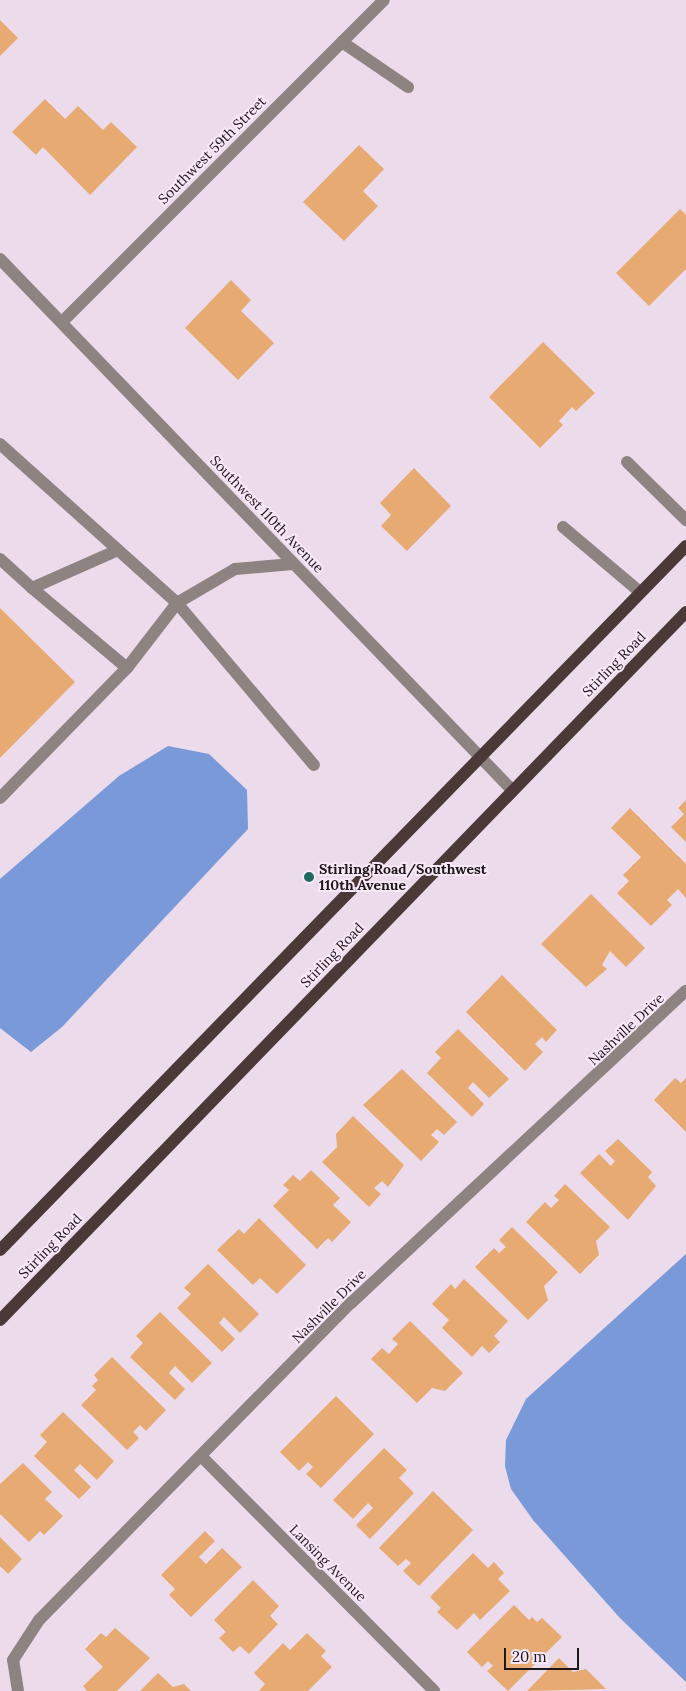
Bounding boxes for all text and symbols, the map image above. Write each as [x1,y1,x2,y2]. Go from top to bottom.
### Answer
street label: Southwest 59th Street [155,93,269,207]
street label: Southwest 110th Avenue [207,452,327,576]
street label: Stirling Road [579,628,649,700]
place label: Stirling Road/Southwest 110th Avenue [319,861,487,894]
marker: Stirling Road/Southwest 110th Avenue [303,871,315,883]
street label: Stirling Road [297,919,367,991]
street label: Nashville Drive [585,990,667,1068]
street label: Stirling Road [15,1210,85,1282]
street label: Nashville Drive [289,1266,369,1346]
street label: Lansing Avenue [286,1521,370,1605]
scale bar [506,1638,581,1670]
text: 20 m [512,1647,547,1666]

